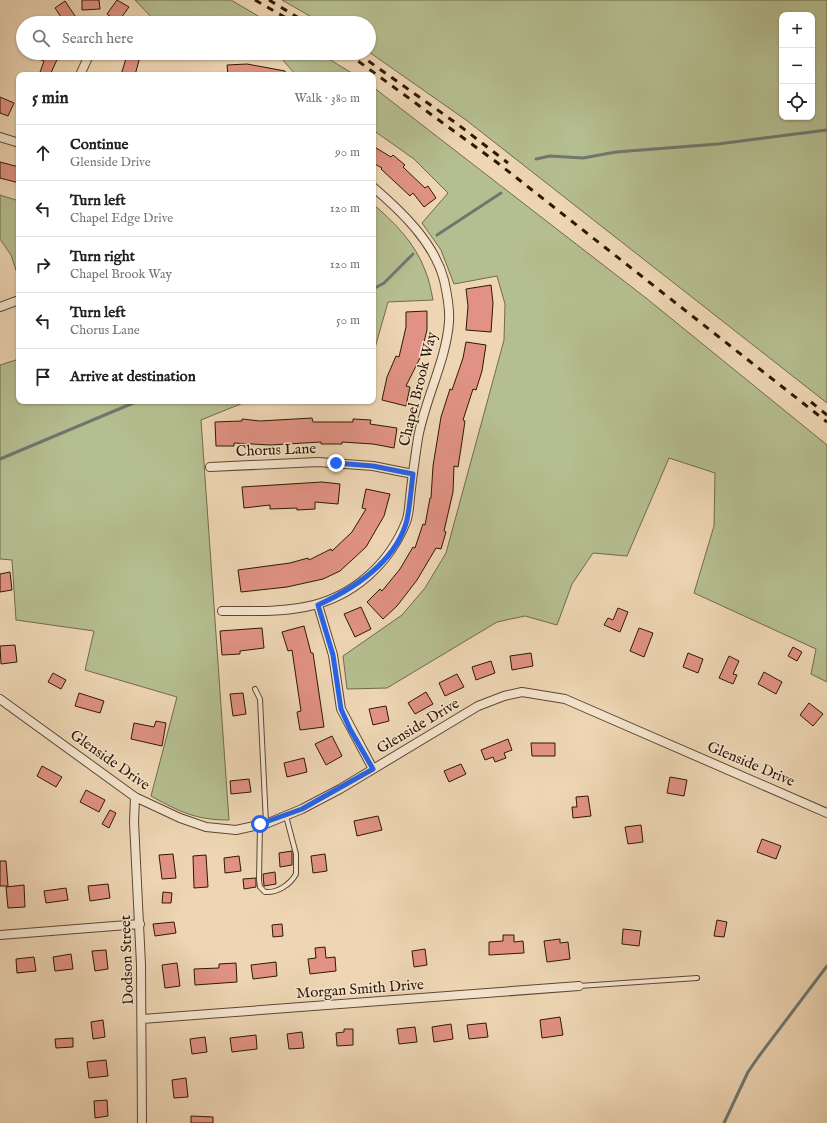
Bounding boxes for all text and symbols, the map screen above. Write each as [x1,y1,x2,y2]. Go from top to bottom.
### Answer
map controls [779,12,815,120]
button: + [779,12,815,48]
search box [16,16,376,60]
icon: search [30,27,52,49]
text: Search here [62,29,133,48]
button: − [779,48,815,84]
button: locate [779,84,815,120]
text: 5 min [32,88,69,109]
text: Walk · 380 m [295,90,360,107]
text: Continue [70,135,128,154]
icon: ahead [32,142,54,164]
text: 90 m [335,144,360,161]
text: Glenside Drive [70,154,151,171]
text: Turn left [70,191,126,210]
icon: left [32,198,54,220]
text: 120 m [330,200,360,217]
text: Chapel Edge Drive [70,210,173,227]
text: Turn right [70,247,135,266]
icon: right [32,254,54,276]
text: 120 m [330,256,360,273]
text: Chapel Brook Way [70,266,172,283]
text: Turn left [70,303,126,322]
icon: left [32,310,54,332]
text: 50 m [336,312,360,329]
text: Chorus Lane [70,322,140,339]
street label: Chapel Brook Way [395,329,442,448]
icon: arrive [32,366,54,388]
text: Arrive at destination [70,367,196,386]
street label: Chorus Lane [235,439,317,461]
route end [327,454,345,472]
street label: Glenside Drive [373,694,463,758]
street label: Glenside Drive [66,726,154,795]
street label: Glenside Drive [704,737,798,791]
route start [251,815,269,833]
street label: Dodson Street [116,915,138,1005]
street label: Morgan Smith Drive [296,975,425,1003]

